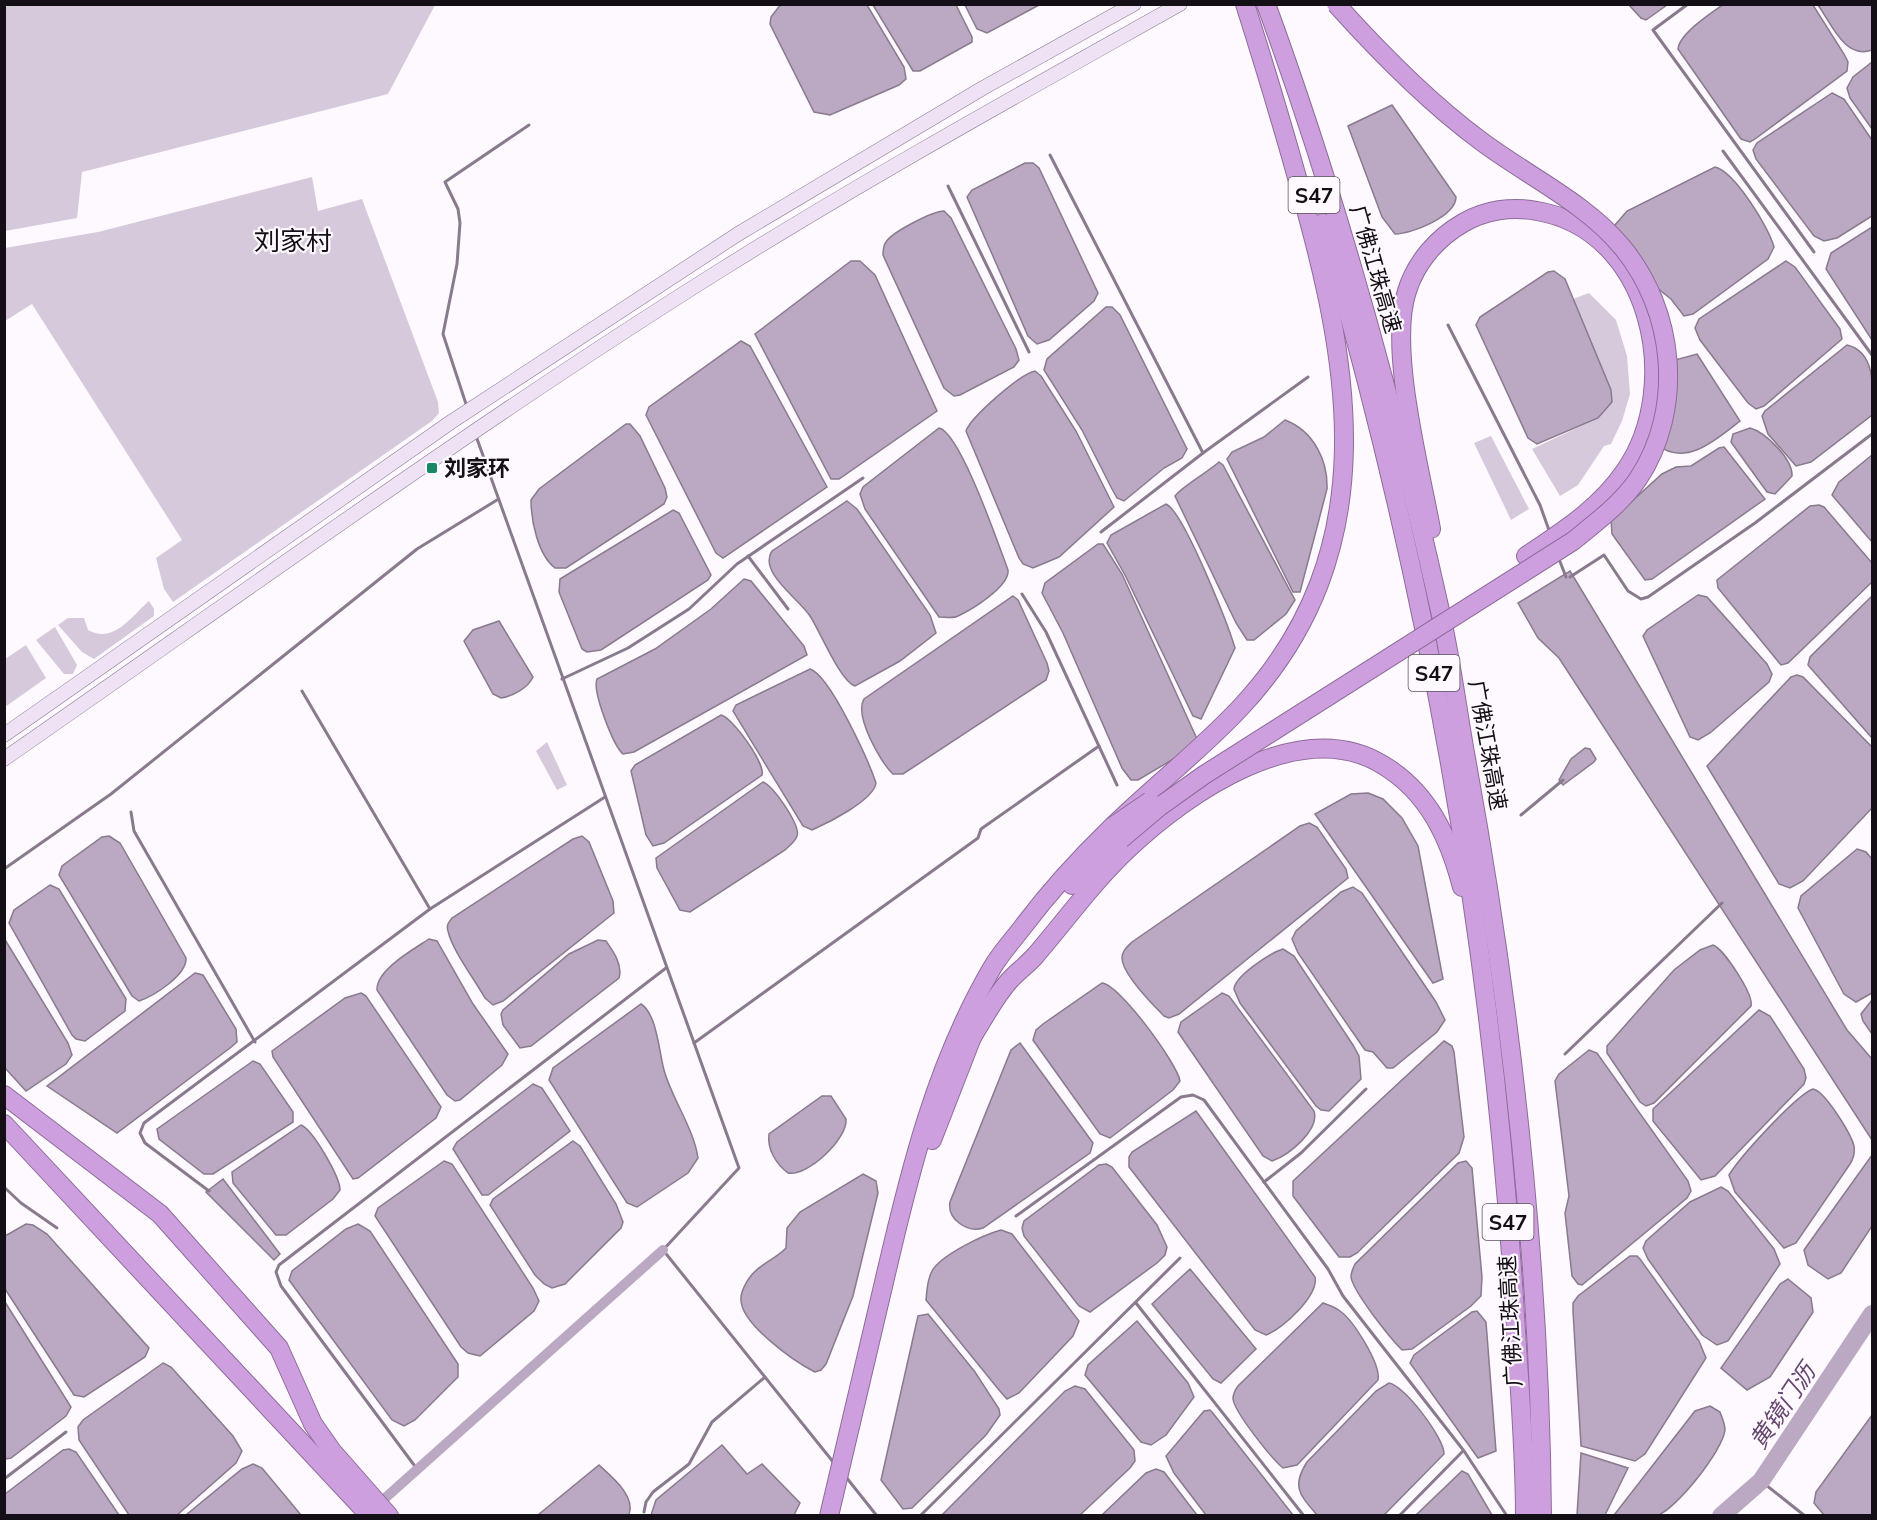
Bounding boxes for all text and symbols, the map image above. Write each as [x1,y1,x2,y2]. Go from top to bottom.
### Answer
road number: S47 [1288,177,1340,213]
street label: 广佛江珠高速 [1344,202,1408,336]
district label: 刘家村 [254,224,332,257]
place label: 刘家环 [444,454,510,482]
marker: 刘家环 [425,461,439,475]
road number: S47 [1408,655,1460,691]
street label: 广佛江珠高速 [1463,678,1513,812]
road number: S47 [1482,1204,1534,1240]
street label: 广佛江珠高速 [1493,1254,1527,1388]
water label: 黄镜门沥 [1743,1355,1824,1454]

